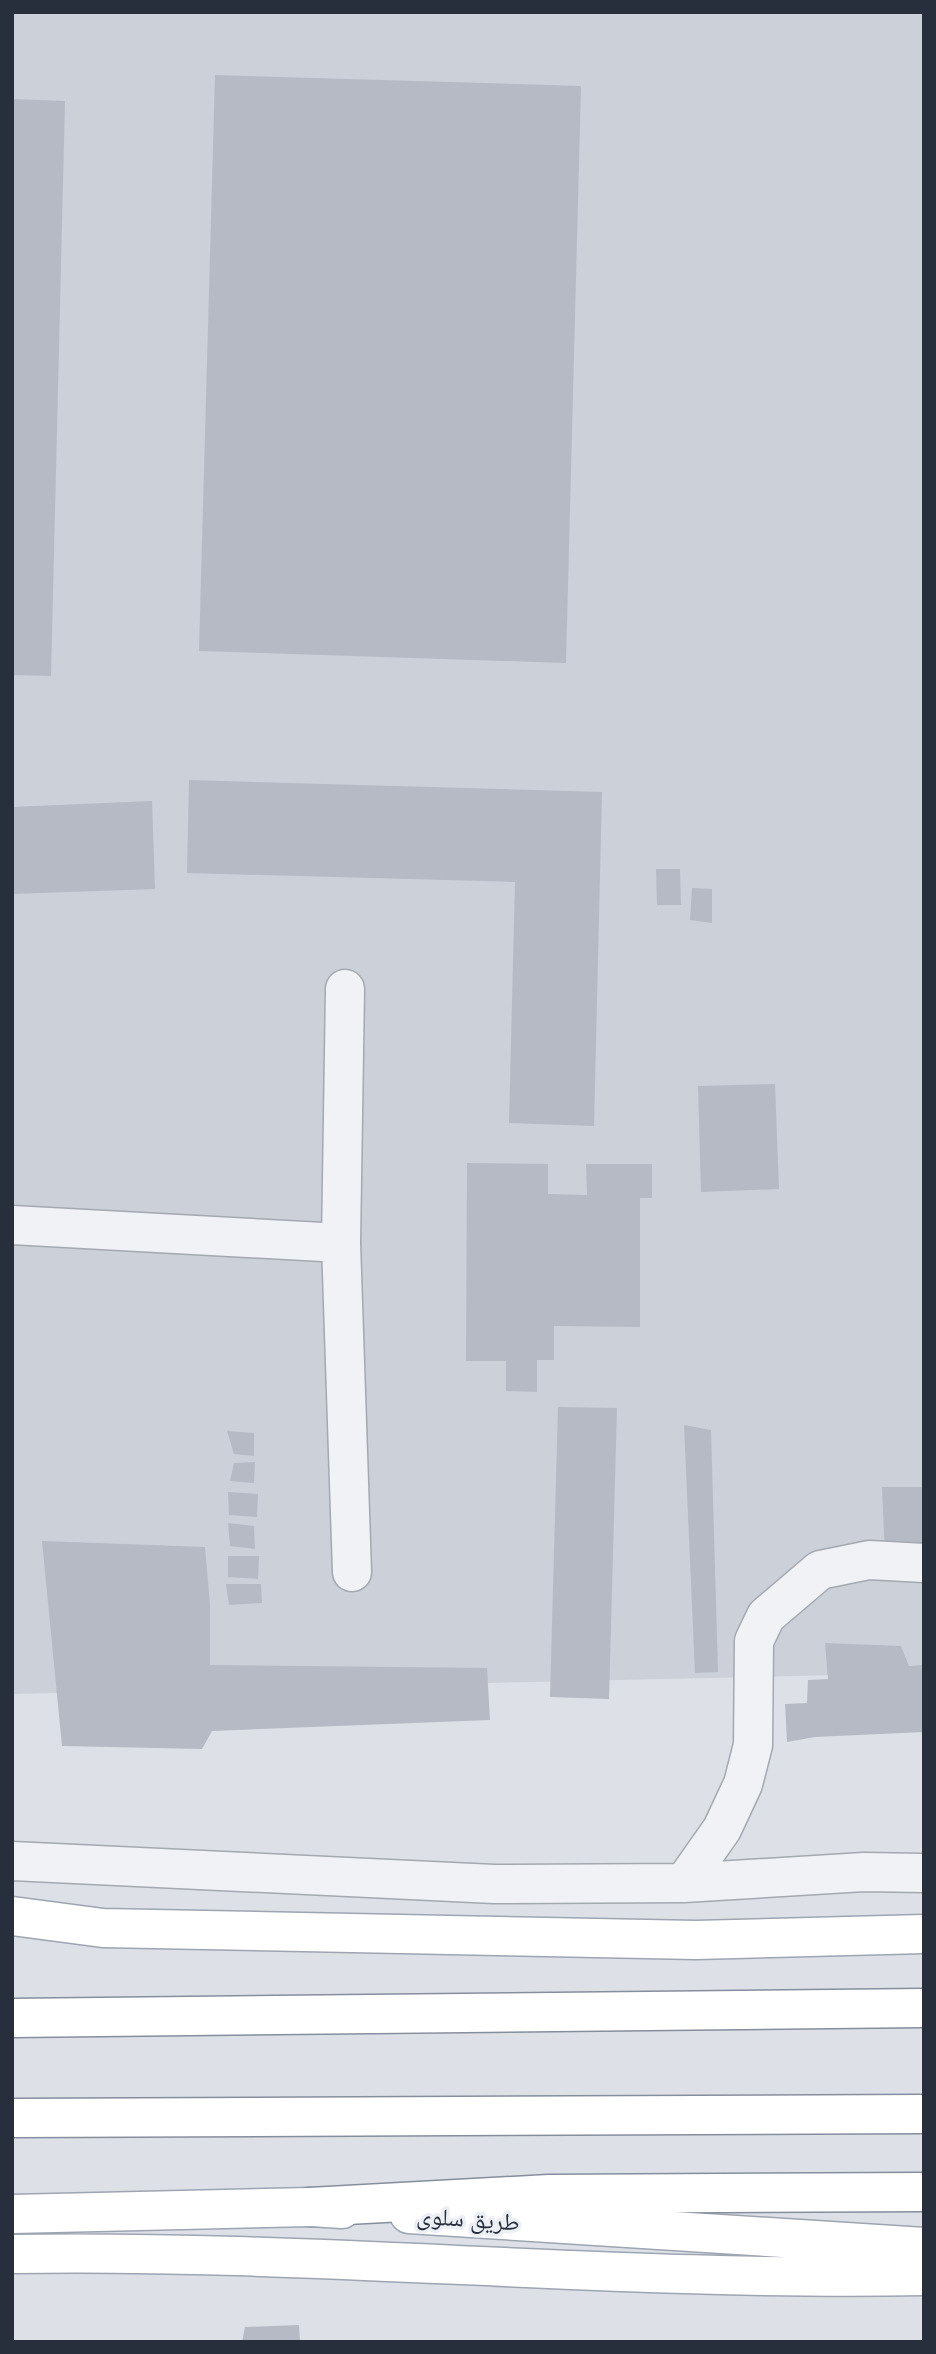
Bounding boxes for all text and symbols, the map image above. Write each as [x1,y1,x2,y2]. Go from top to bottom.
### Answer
street label: طريق سلوى [415,2199,521,2238]

